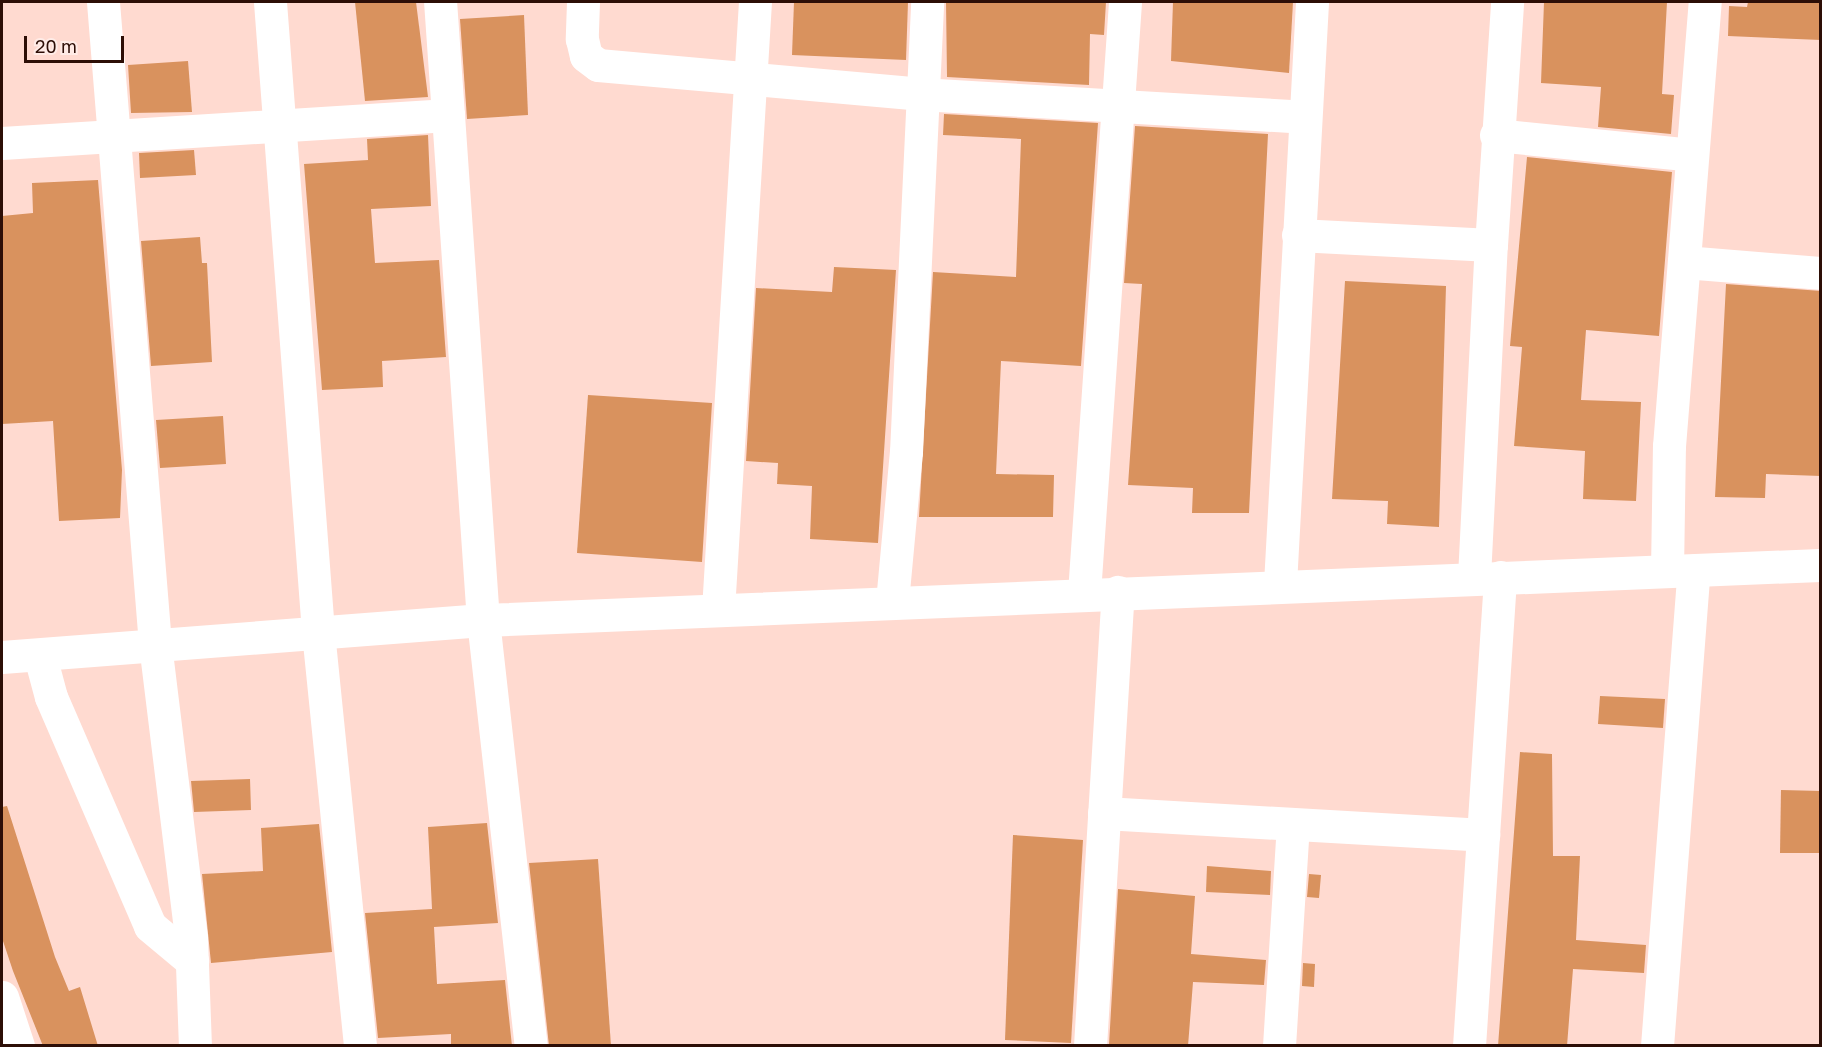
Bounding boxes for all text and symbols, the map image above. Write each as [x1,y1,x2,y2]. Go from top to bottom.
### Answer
scale bar [27,24,128,62]
text: 20 m [35,35,77,57]

